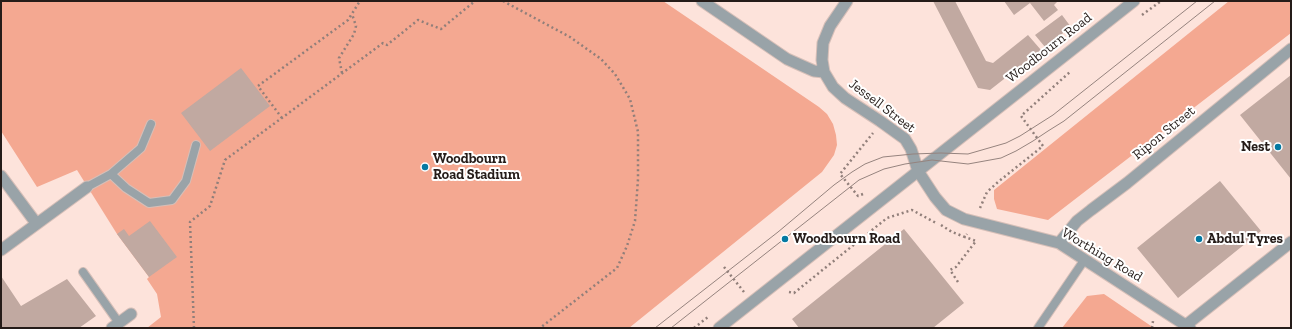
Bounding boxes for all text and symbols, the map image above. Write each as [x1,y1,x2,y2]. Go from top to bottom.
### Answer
street label: Woodbourn Road [1003,9,1095,87]
street label: Jessell Street [845,76,919,136]
street label: Ripon Street [1129,103,1199,163]
place label: Nest [1241,139,1270,155]
marker: Nest [1273,142,1283,152]
place label: Woodbourn Road Stadium [433,151,520,184]
marker: Woodbourn Road Stadium [420,162,430,172]
street label: Worthing Road [1058,224,1146,286]
place label: Woodbourn Road [793,231,900,247]
place label: Abdul Tyres [1207,231,1283,247]
marker: Woodbourn Road [780,234,790,244]
marker: Abdul Tyres [1194,234,1204,244]

